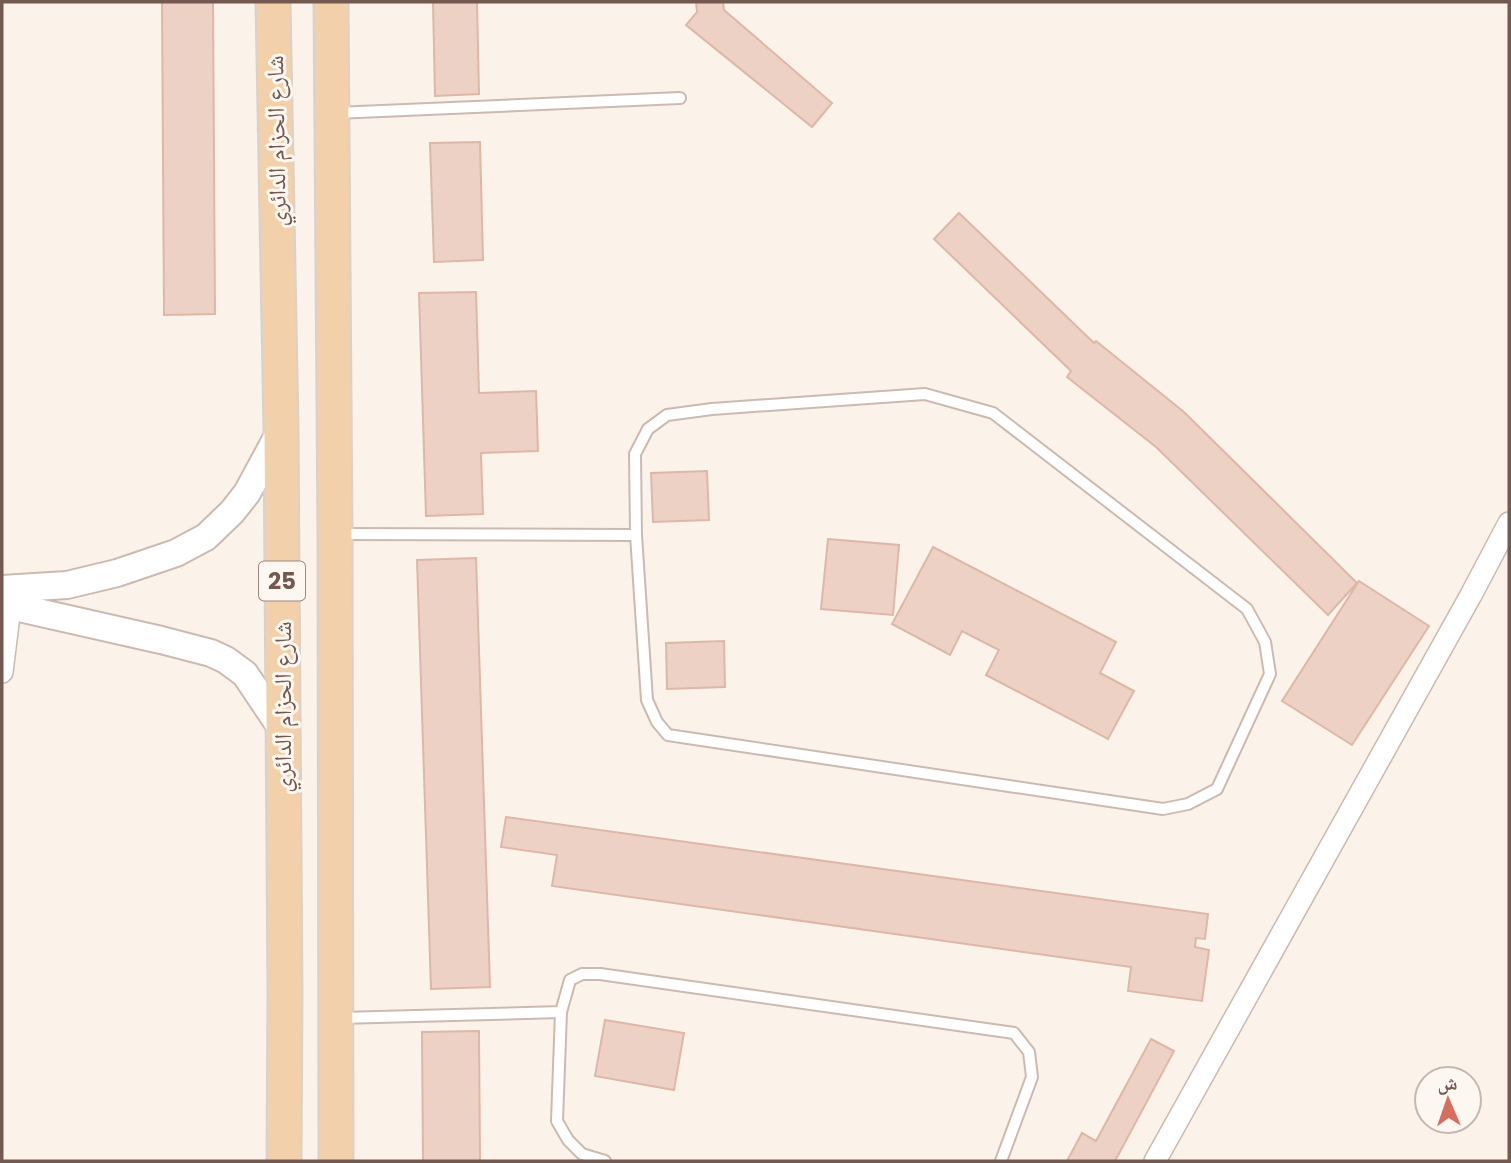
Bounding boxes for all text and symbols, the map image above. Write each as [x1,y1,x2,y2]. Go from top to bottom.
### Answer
street label: شارع الحزام الدائري [258,55,297,227]
road number: 25 [259,562,305,600]
street label: شارع الحزام الدائري [266,621,302,793]
north arrow [1413,1065,1483,1135]
text: ش [1437,1070,1458,1097]

